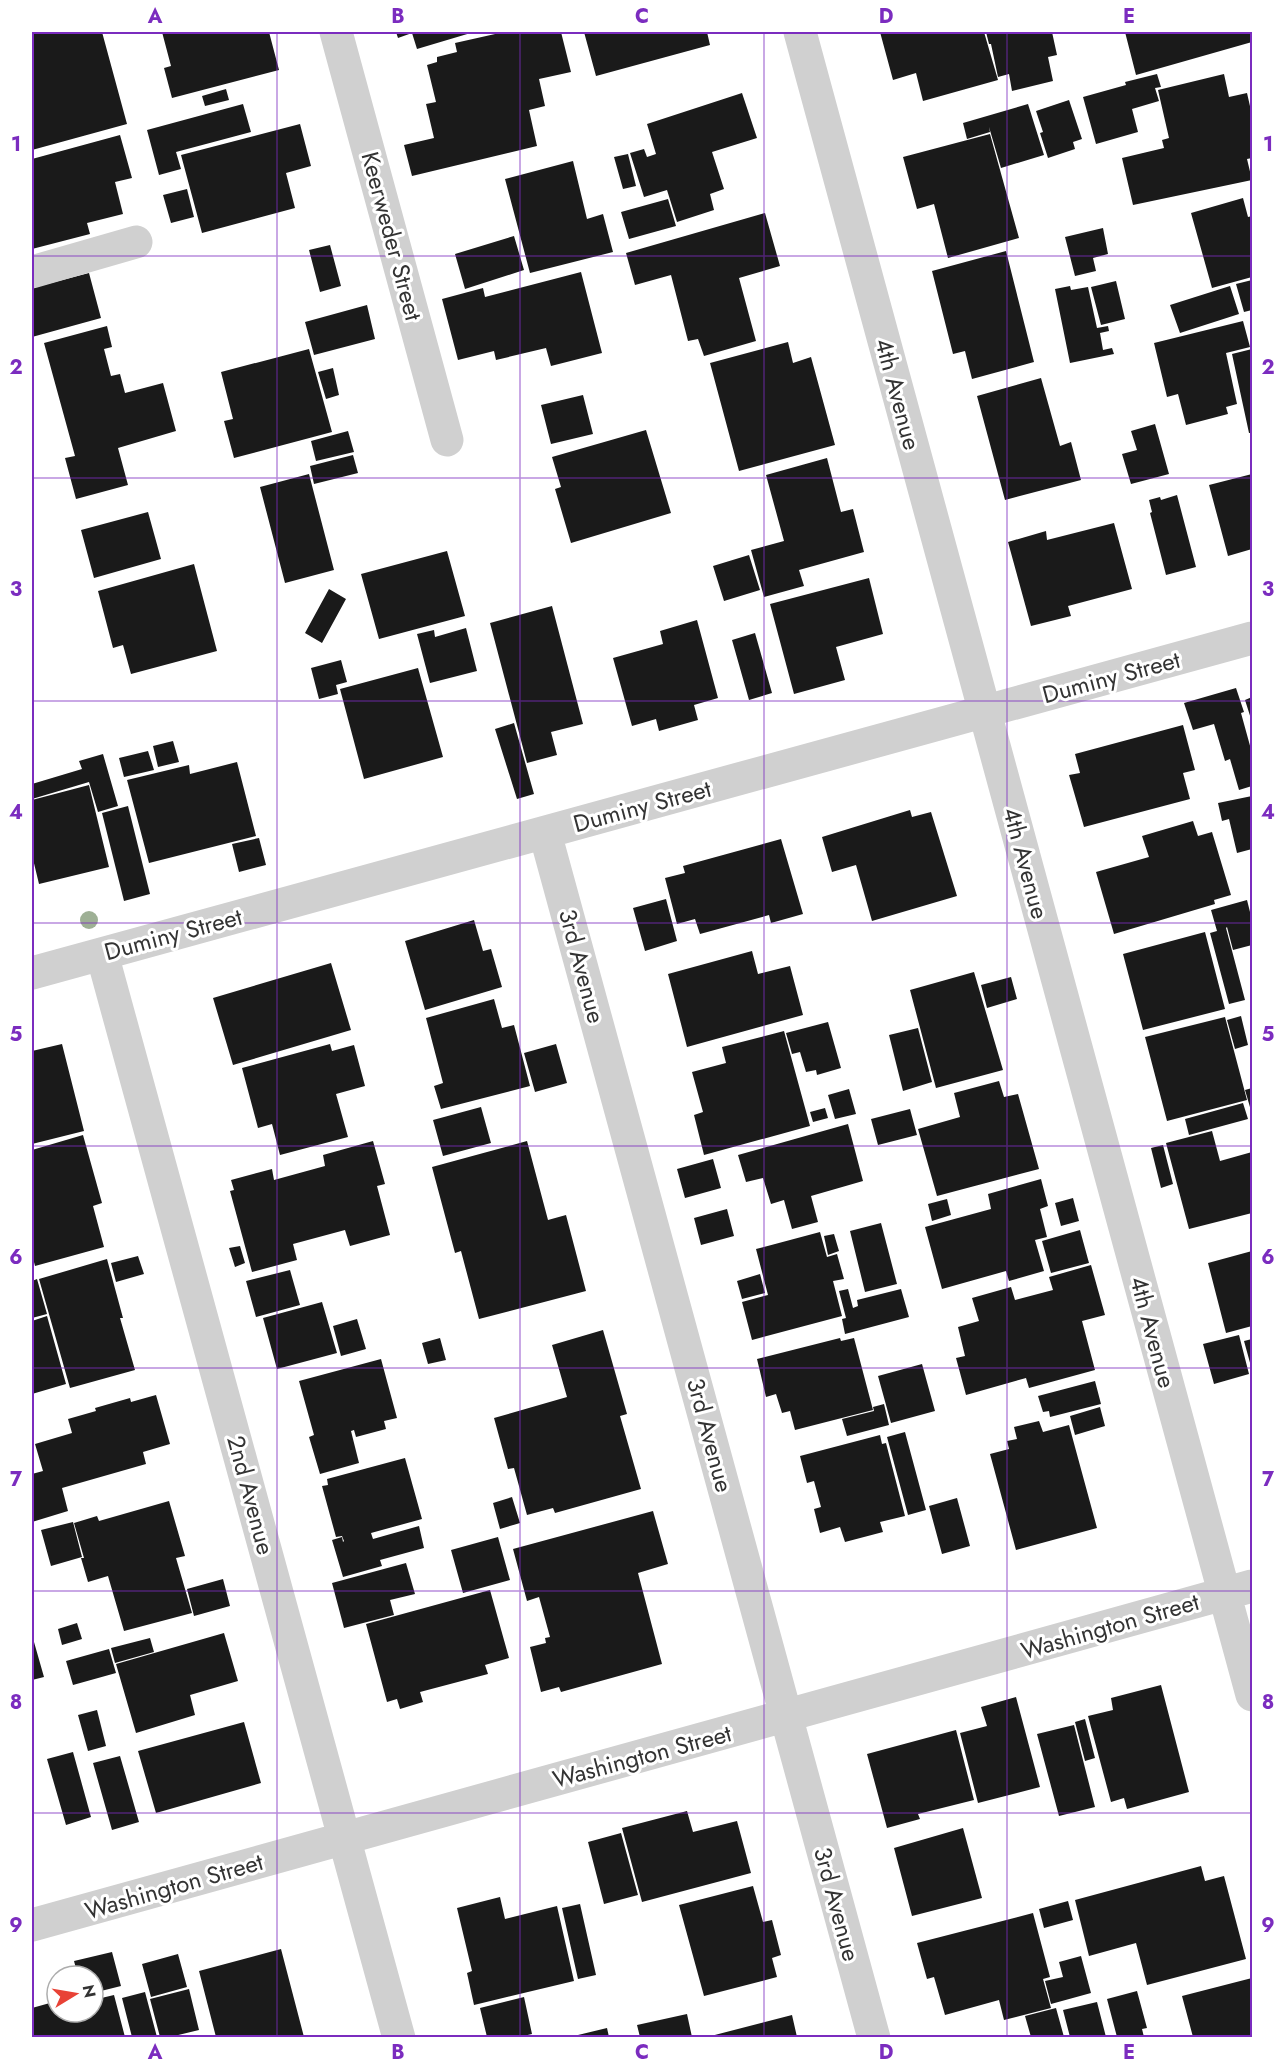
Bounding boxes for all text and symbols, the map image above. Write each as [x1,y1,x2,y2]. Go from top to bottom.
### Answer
text: A [147,2,163,31]
text: B [391,2,405,31]
text: C [635,2,649,31]
text: D [879,2,893,31]
text: E [1123,2,1135,31]
text: 1 [11,130,21,159]
text: 1 [1263,130,1273,159]
street label: Keerweder Street [353,148,431,325]
street label: 4th Avenue [866,334,930,454]
text: 2 [9,353,23,382]
text: 2 [1261,353,1275,382]
text: 3 [10,575,22,604]
text: 3 [1262,575,1274,604]
street label: Duminy Street [1038,642,1184,712]
street label: Duminy Street [569,771,715,841]
text: 4 [9,798,23,827]
text: 4 [1261,798,1275,827]
street label: 4th Avenue [994,803,1058,923]
street label: Duminy Street [100,899,246,969]
street label: 3rd Avenue [550,905,614,1027]
text: 5 [10,1020,23,1049]
text: 5 [1262,1020,1275,1049]
text: 6 [9,1243,23,1272]
text: 6 [1261,1243,1275,1272]
street label: 4th Avenue [1121,1272,1185,1392]
street label: 3rd Avenue [678,1374,742,1496]
street label: 2nd Avenue [218,1432,284,1558]
text: 7 [10,1465,23,1494]
text: 7 [1262,1465,1275,1494]
street label: Washington Street [1017,1584,1203,1668]
text: 8 [10,1688,22,1717]
text: 8 [1262,1688,1274,1717]
street label: Washington Street [549,1715,735,1797]
street label: 3rd Avenue [805,1843,869,1965]
street label: Washington Street [81,1844,267,1928]
text: 9 [9,1911,23,1940]
text: 9 [1261,1911,1275,1940]
north arrow [45,1964,105,2024]
text: N [77,1983,102,2000]
text: A [147,2038,163,2067]
text: B [391,2038,405,2067]
text: C [635,2038,649,2067]
text: D [879,2038,893,2067]
text: E [1123,2038,1135,2067]

